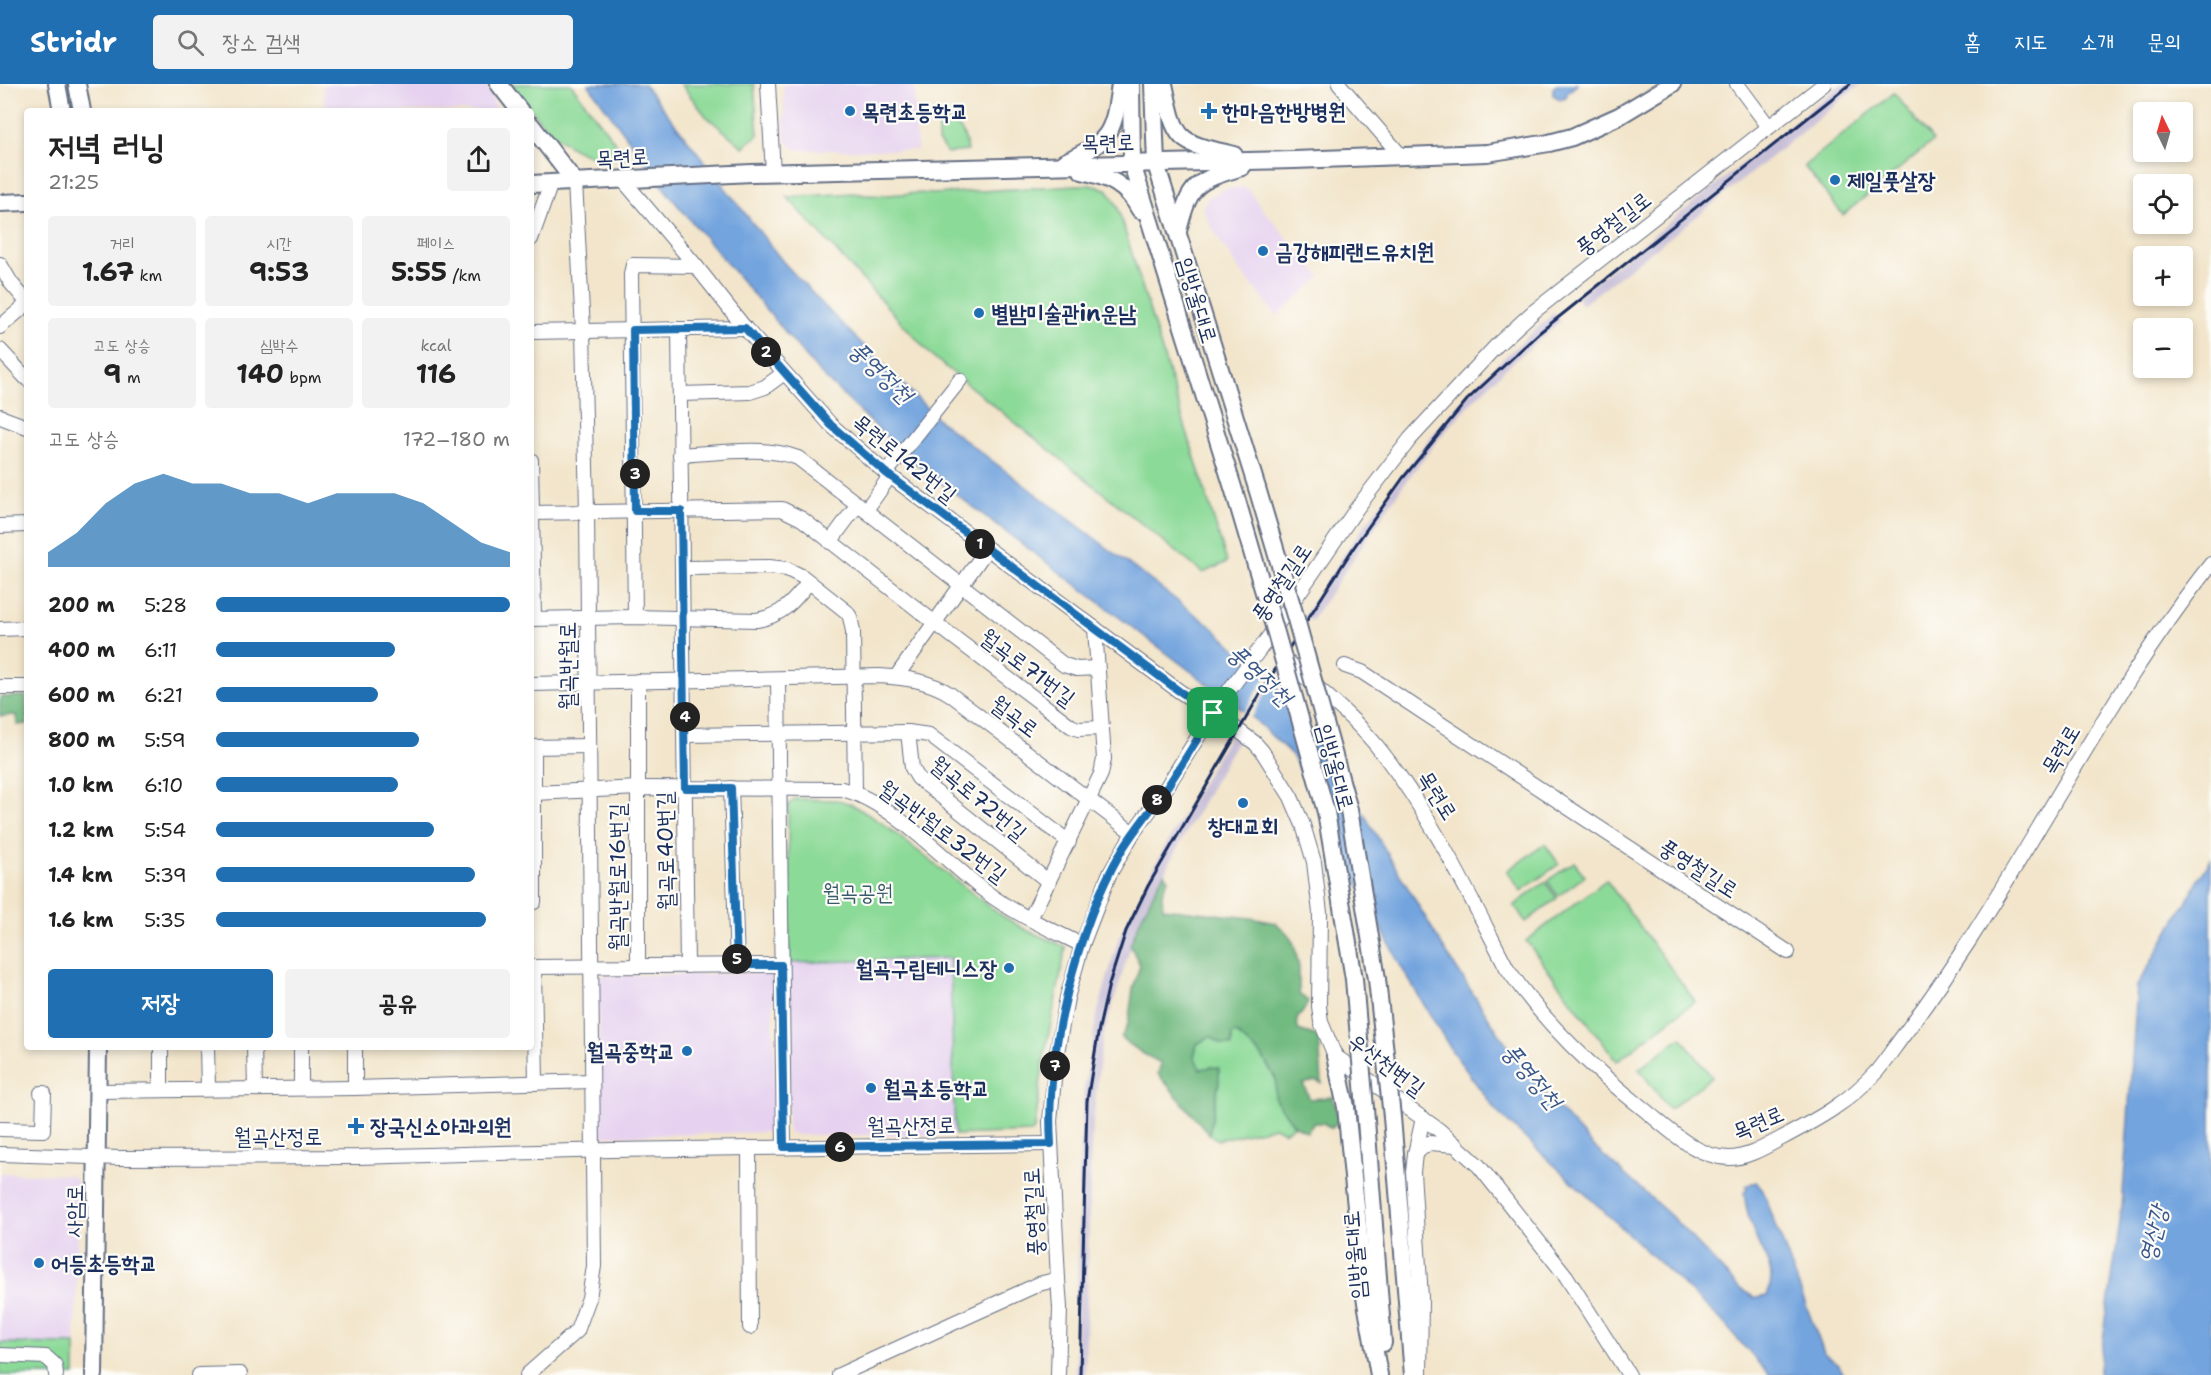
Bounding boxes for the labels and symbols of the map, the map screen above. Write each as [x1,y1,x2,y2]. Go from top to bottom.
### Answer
place label: 목련초등학교 [862,97,968,126]
place label: 한마음한방병원 [1221,97,1346,126]
marker: 한마음한방병원 [1200,102,1218,120]
north arrow [2133,102,2193,162]
marker: 목련초등학교 [843,104,857,118]
street label: 목련로 [1081,128,1135,157]
street label: 목련로 [595,142,649,173]
place label: 제일풋살장 [1847,166,1936,195]
marker: 제일풋살장 [1828,173,1842,187]
street label: 풍영철길로 [1570,185,1657,262]
place label: 금강해피랜드유치원 [1275,237,1434,266]
marker: 금강해피랜드유치원 [1256,244,1270,258]
street label: 임방울대로 [1171,254,1224,347]
place label: 별밤미술관in운남 [991,299,1136,328]
marker: 별밤미술관in운남 [972,306,986,320]
water label: 풍영정천 [842,334,922,412]
pin: 2 [751,337,781,367]
street label: 목련로142번길 [847,407,963,509]
pin: 3 [620,459,650,489]
pin: 1 [965,529,995,559]
street label: 풍영철길로 [1245,537,1318,627]
street label: 월곡반월로 [553,622,582,710]
street label: 월곡로71번길 [974,622,1081,713]
water label: 풍영정천 [1221,637,1301,715]
pin [1187,687,1238,738]
street label: 월곡로 [985,689,1045,744]
pin: 4 [670,702,700,732]
street label: 목련로 [2034,719,2087,779]
street label: 임방울대로 [1310,721,1361,814]
street label: 월곡로72번길 [924,750,1033,847]
street label: 목련로 [1411,765,1464,825]
street label: 월곡반월로32번길 [873,774,1013,889]
pin: 8 [1142,785,1172,815]
street label: 월곡로40번길 [650,791,681,911]
marker: 창대교회 [1236,796,1250,810]
street label: 월곡반월로16번길 [603,803,632,951]
place label: 창대교회 [1208,812,1278,841]
street label: 풍영철길로 [1654,832,1744,905]
park label: 월곡공원 [823,878,893,907]
pin: 5 [722,944,752,974]
place label: 월곡구립테니스장 [855,954,997,983]
marker: 월곡구립테니스장 [1002,961,1016,975]
street label: 우산천변길 [1343,1026,1431,1103]
water label: 풍영정천 [1495,1036,1571,1118]
place label: 월곡중학교 [586,1037,675,1066]
marker: 월곡중학교 [680,1044,694,1058]
pin: 7 [1040,1051,1070,1081]
place label: 월곡초등학교 [883,1074,989,1103]
marker: 월곡초등학교 [864,1081,878,1095]
street label: 목련로 [1728,1099,1788,1146]
street label: 월곡산정로 [867,1110,956,1141]
place label: 장국신소아과의원 [370,1112,512,1141]
marker: 장국신소아과의원 [347,1117,365,1135]
street label: 월곡산정로 [234,1122,322,1151]
pin: 6 [825,1132,855,1162]
street label: 풍영철길로 [1017,1167,1050,1257]
street label: 사암로 [60,1184,89,1238]
water label: 영산강 [2130,1199,2176,1266]
street label: 임방울대로 [1336,1210,1373,1300]
place label: 어등초등학교 [51,1249,157,1278]
marker: 어등초등학교 [32,1256,46,1270]

